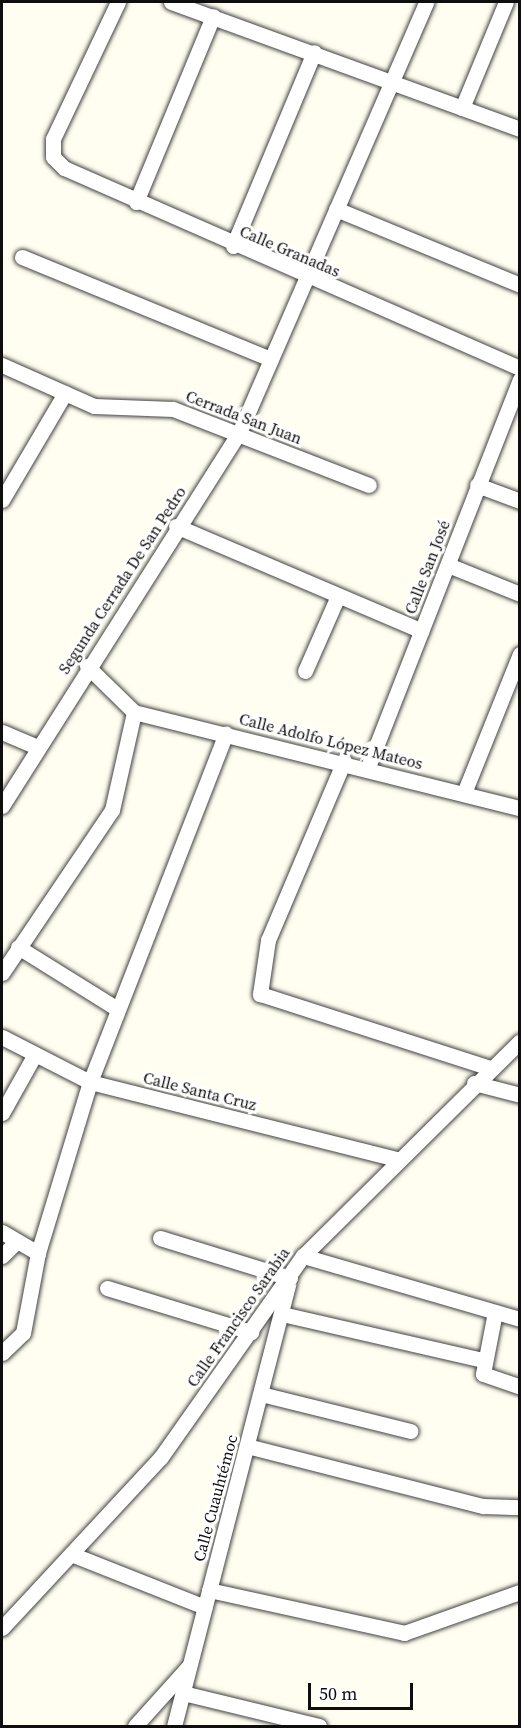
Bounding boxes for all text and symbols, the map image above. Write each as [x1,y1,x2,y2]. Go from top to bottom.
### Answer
street label: Calle Granadas [237,221,343,281]
street label: Cerrada San Juan [183,386,305,448]
street label: Segunda Cerrada De San Pedro [54,483,190,677]
street label: Calle San José [400,517,454,617]
street label: Calle Adolfo López Mateos [237,709,425,773]
street label: Calle Santa Cruz [141,1068,259,1114]
street label: Calle Francisco Sarabia [183,1244,293,1390]
street label: Calle Cuauhtémoc [189,1433,241,1563]
scale bar [311,1671,416,1709]
text: 50 m [319,1681,357,1706]

